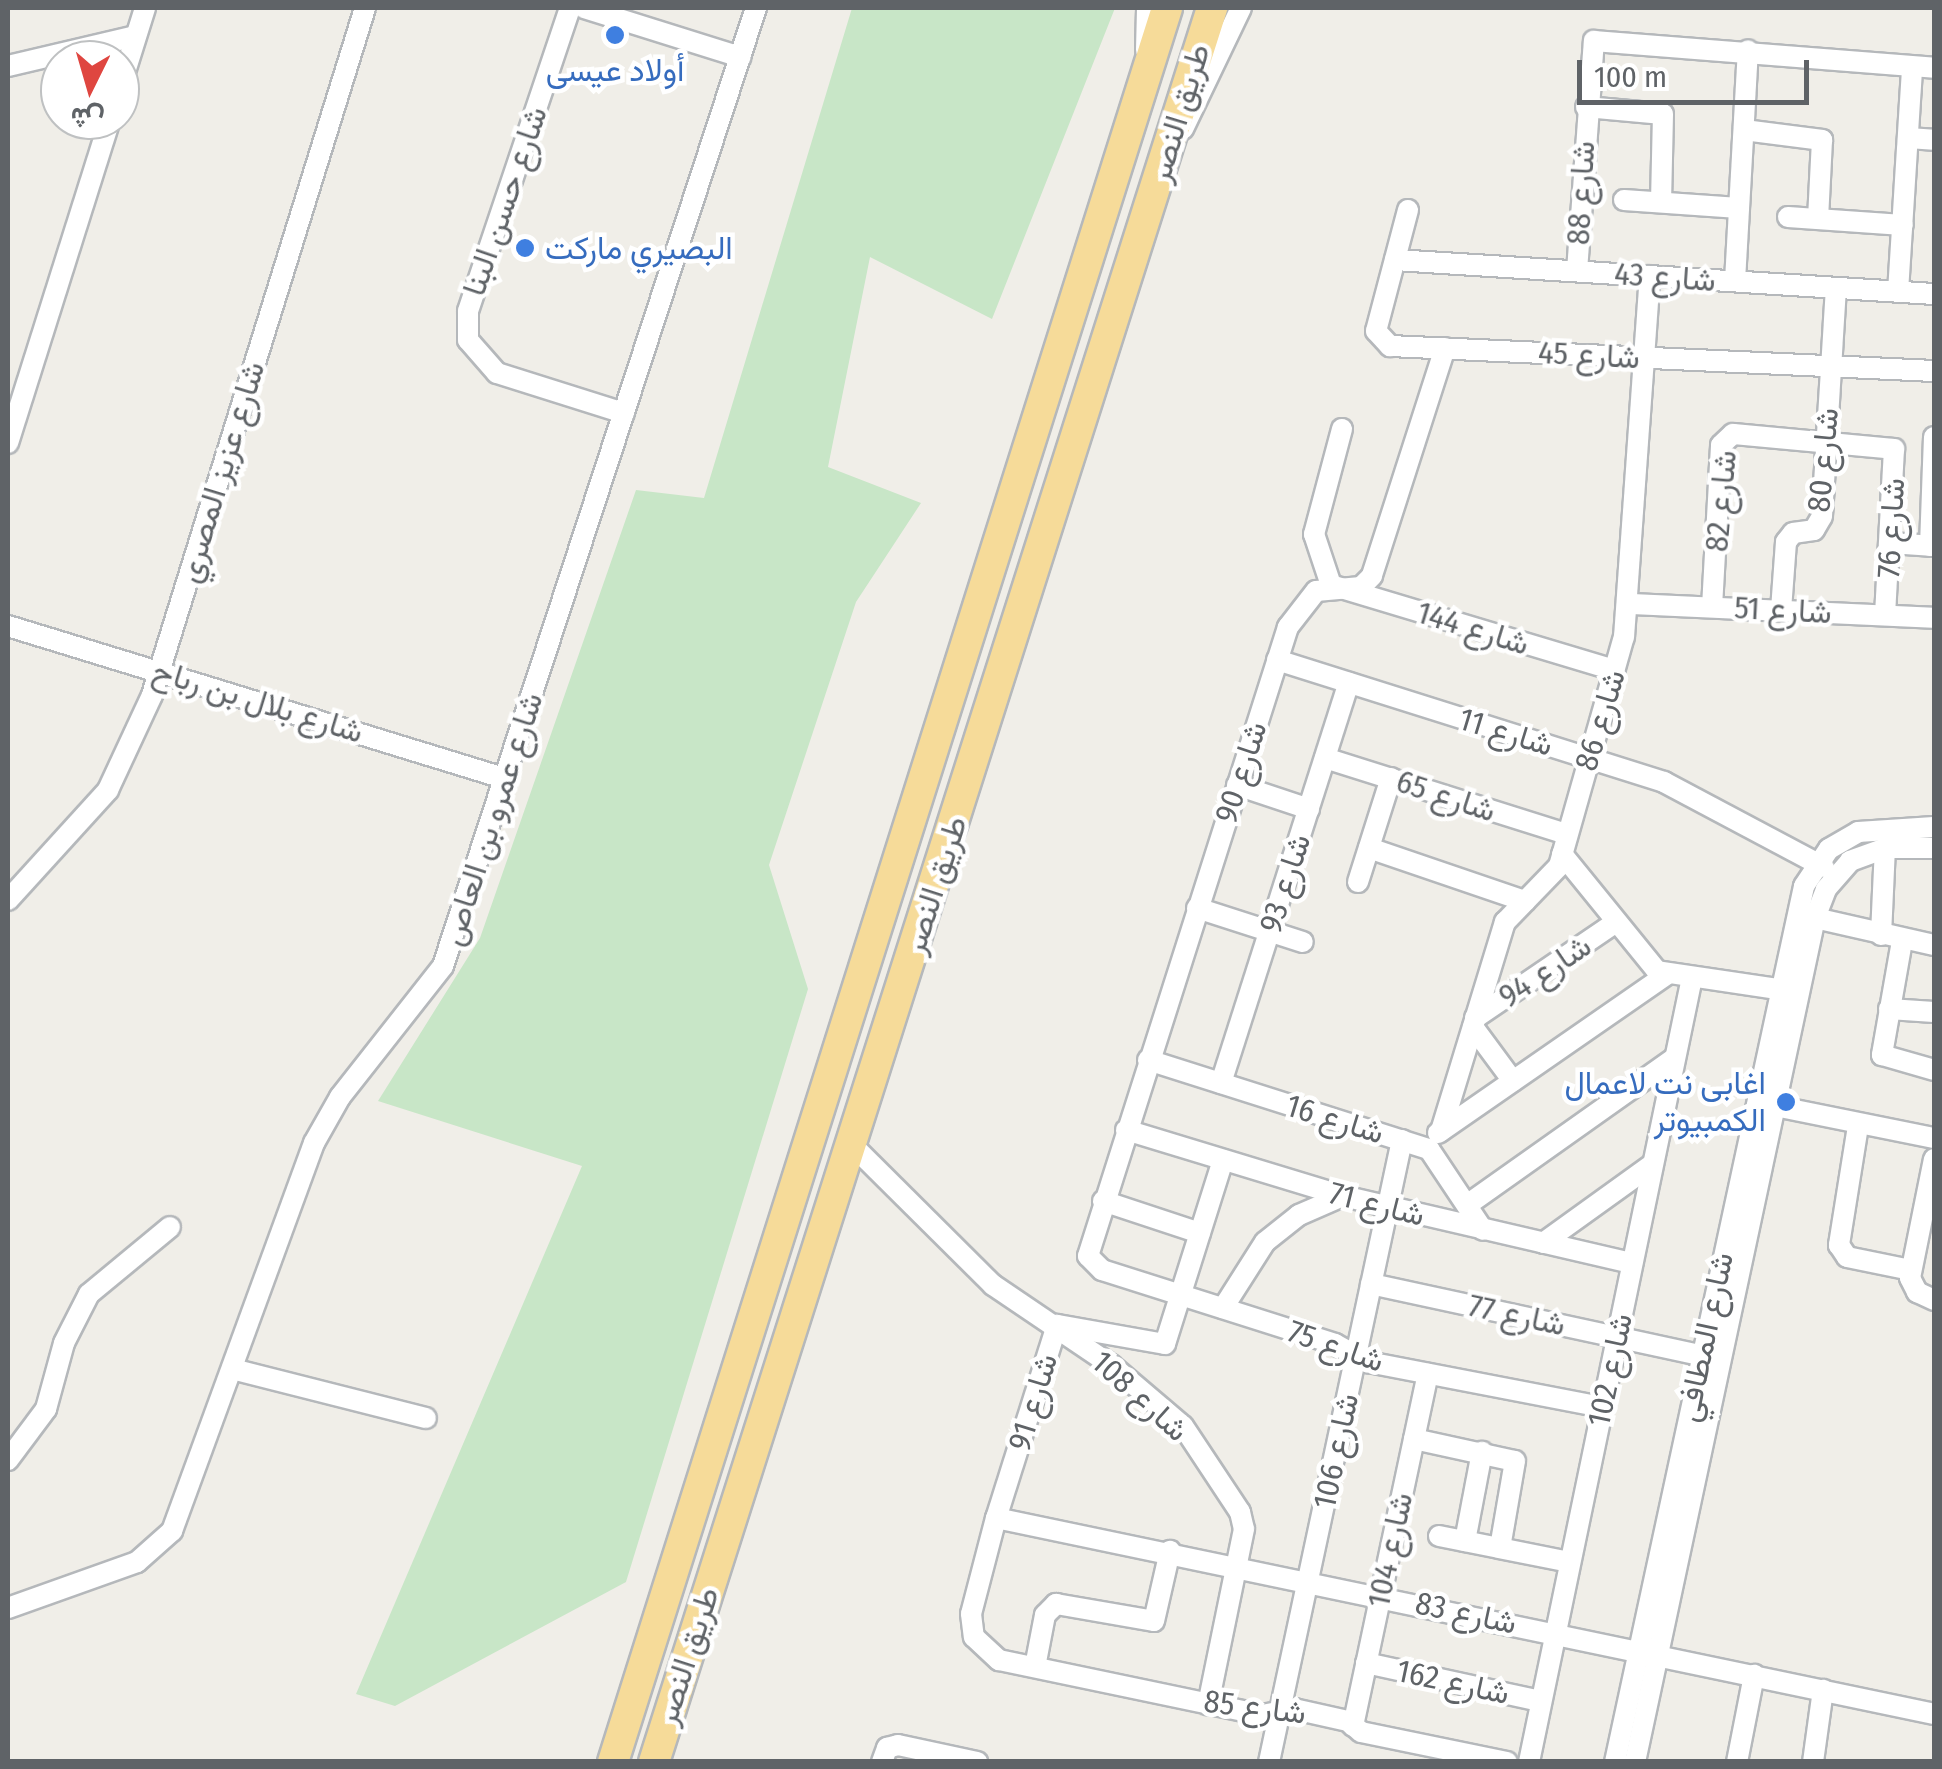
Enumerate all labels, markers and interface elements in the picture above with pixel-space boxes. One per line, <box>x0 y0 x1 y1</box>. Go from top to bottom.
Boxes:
marker: أولاد عيسى <box>604 24 626 46</box>
street label: طريق النصر <box>1140 39 1218 187</box>
north arrow <box>40 40 140 140</box>
scale bar <box>1582 40 1814 102</box>
place label: أولاد عيسى <box>546 51 684 89</box>
text: 100 m <box>1594 59 1667 95</box>
text: ش <box>69 100 106 136</box>
street label: شارع حسن البنا <box>455 101 555 301</box>
street label: شارع 88 <box>1559 140 1603 246</box>
place label: البصيري ماركت <box>545 229 733 267</box>
marker: البصيري ماركت <box>514 237 536 259</box>
street label: شارع 43 <box>1613 254 1717 300</box>
street label: شارع 45 <box>1537 333 1641 377</box>
street label: شارع عزيز المصري <box>169 357 273 587</box>
street label: شارع 80 <box>1799 406 1847 514</box>
street label: شارع 82 <box>1697 449 1745 553</box>
street label: شارع 76 <box>1869 477 1913 579</box>
street label: شارع 51 <box>1733 588 1833 632</box>
street label: شارع 144 <box>1412 593 1534 663</box>
street label: شارع بلال بن رباح <box>148 651 368 751</box>
street label: شارع 86 <box>1566 665 1634 775</box>
street label: شارع عمرو بن العاص <box>433 688 551 950</box>
street label: شارع 11 <box>1454 700 1558 764</box>
street label: شارع 90 <box>1207 717 1275 827</box>
street label: شارع 65 <box>1391 762 1501 830</box>
street label: طريق النصر <box>895 811 975 959</box>
street label: شارع 93 <box>1251 829 1319 937</box>
street label: شارع 94 <box>1492 926 1598 1016</box>
place label: اغابى نت لاعمال الكمبيوتر <box>1564 1065 1766 1140</box>
street label: شارع 16 <box>1281 1086 1389 1152</box>
marker: اغابى نت لاعمال الكمبيوتر <box>1775 1091 1797 1113</box>
street label: شارع 71 <box>1325 1174 1429 1234</box>
street label: شارع المطافي <box>1668 1249 1742 1425</box>
street label: شارع 77 <box>1465 1286 1569 1344</box>
street label: شارع 102 <box>1579 1310 1641 1430</box>
street label: شارع 75 <box>1283 1312 1389 1380</box>
street label: شارع 108 <box>1084 1343 1196 1449</box>
street label: شارع 91 <box>1000 1349 1066 1455</box>
street label: شارع 106 <box>1305 1390 1367 1512</box>
street label: شارع 104 <box>1359 1489 1421 1611</box>
street label: طريق النصر <box>647 1582 727 1730</box>
street label: شارع 83 <box>1412 1584 1520 1642</box>
street label: شارع 162 <box>1393 1651 1513 1713</box>
street label: شارع 85 <box>1202 1682 1308 1732</box>

